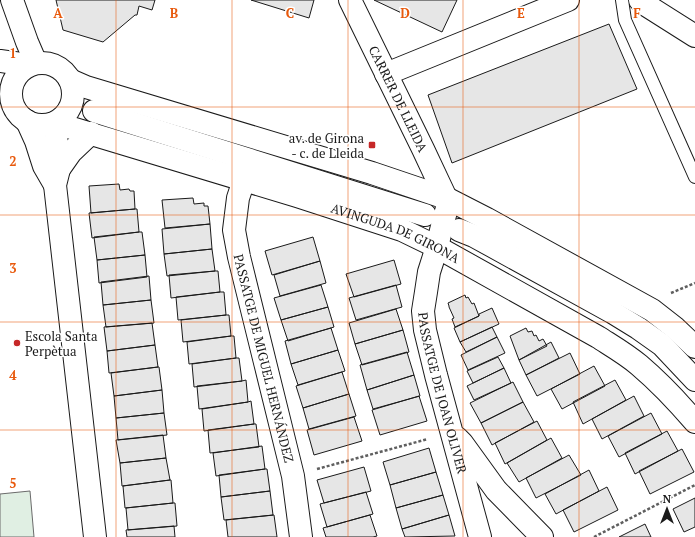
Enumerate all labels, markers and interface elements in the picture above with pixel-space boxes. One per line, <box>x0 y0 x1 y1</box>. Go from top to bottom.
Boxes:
text: A <box>53 4 63 22</box>
text: B <box>170 4 178 22</box>
text: C <box>286 4 294 22</box>
text: D <box>400 4 410 22</box>
text: E <box>517 4 525 22</box>
text: F <box>633 4 641 22</box>
street label: CARRER DE LLEIDA <box>365 43 432 155</box>
text: 1 <box>9 44 17 62</box>
place label: av. de Girona - c. de Lleida <box>289 129 364 162</box>
marker: av. de Girona - c. de Lleida <box>367 140 377 150</box>
text: 2 <box>9 152 17 170</box>
street label: AVINGUDA DE GIRONA <box>329 199 463 267</box>
street label: PASSATGE DE MIGUEL HERNÁNDEZ <box>230 252 298 465</box>
text: 3 <box>9 259 17 277</box>
street label: PASSATGE DE JOAN OLIVER <box>414 311 472 476</box>
place label: Escola Santa Perpètua <box>25 327 98 360</box>
marker: Escola Santa Perpètua <box>12 338 22 348</box>
text: 4 <box>9 366 17 384</box>
text: 5 <box>9 474 17 492</box>
north arrow <box>647 489 687 529</box>
text: N <box>663 492 672 506</box>

